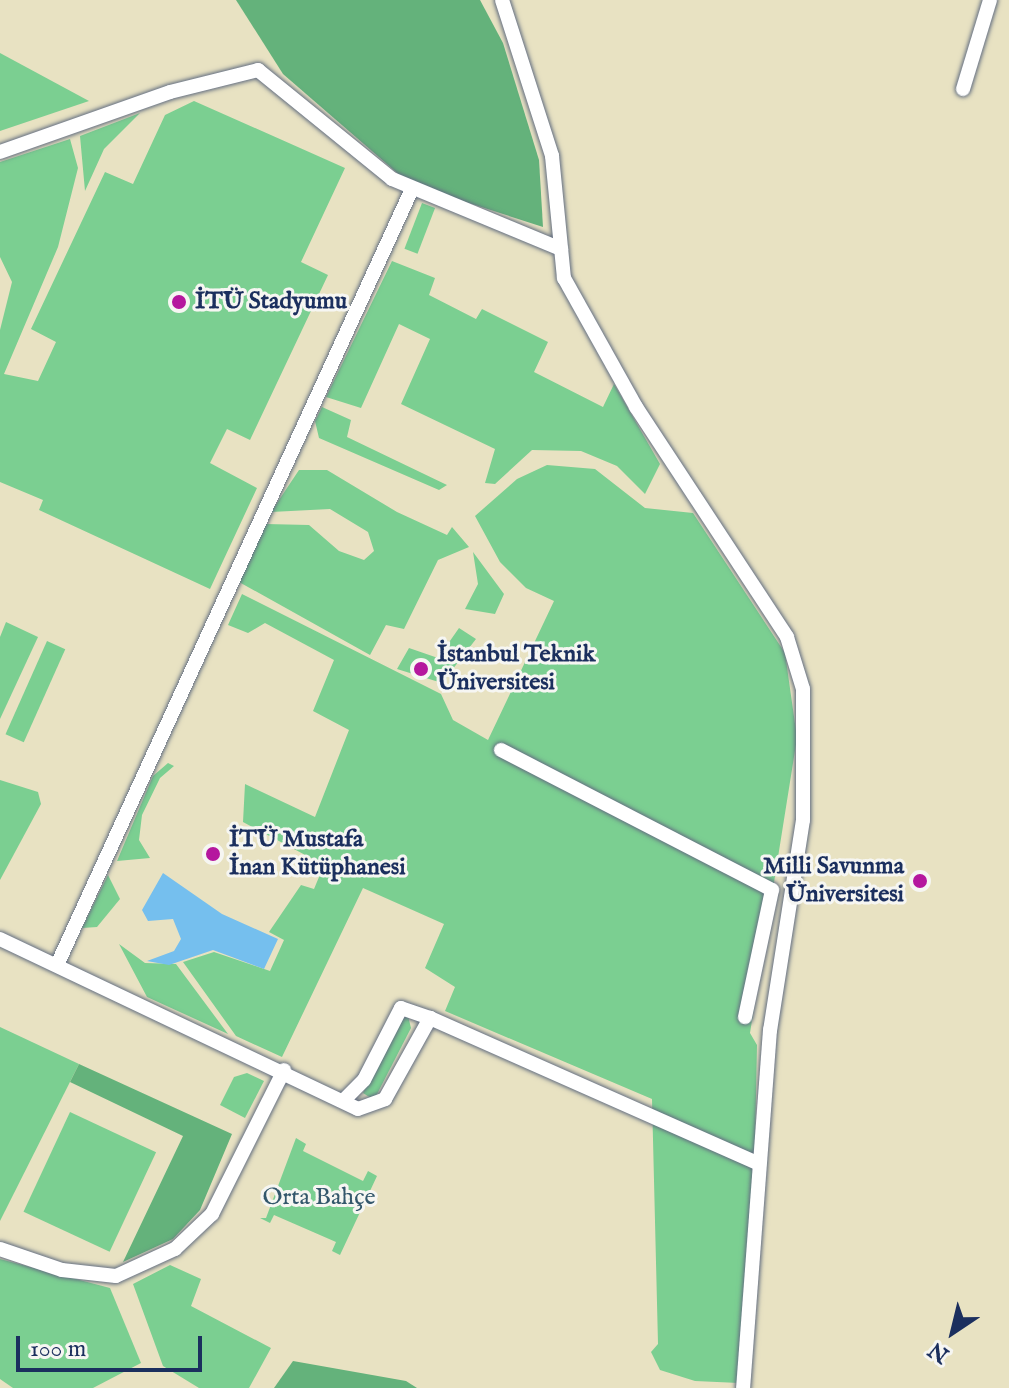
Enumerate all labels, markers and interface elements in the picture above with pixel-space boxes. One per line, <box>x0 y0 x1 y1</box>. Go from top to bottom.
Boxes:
place label: İTÜ Stadyumu <box>195 288 347 316</box>
marker: İTÜ Stadyumu <box>170 293 188 311</box>
place label: İstanbul Teknik Üniversitesi <box>437 641 595 697</box>
marker: İstanbul Teknik Üniversitesi <box>412 660 430 678</box>
place label: İTÜ Mustafa İnan Kütüphanesi <box>229 826 406 882</box>
marker: İTÜ Mustafa İnan Kütüphanesi <box>204 845 222 863</box>
place label: Milli Savunma Üniversitesi <box>763 853 904 909</box>
marker: Milli Savunma Üniversitesi <box>911 872 929 890</box>
park label: Orta Bahçe <box>263 1184 375 1212</box>
north arrow <box>913 1292 993 1372</box>
scale bar <box>20 1320 206 1370</box>
text: 100 m <box>30 1334 86 1365</box>
text: N <box>923 1335 955 1369</box>

